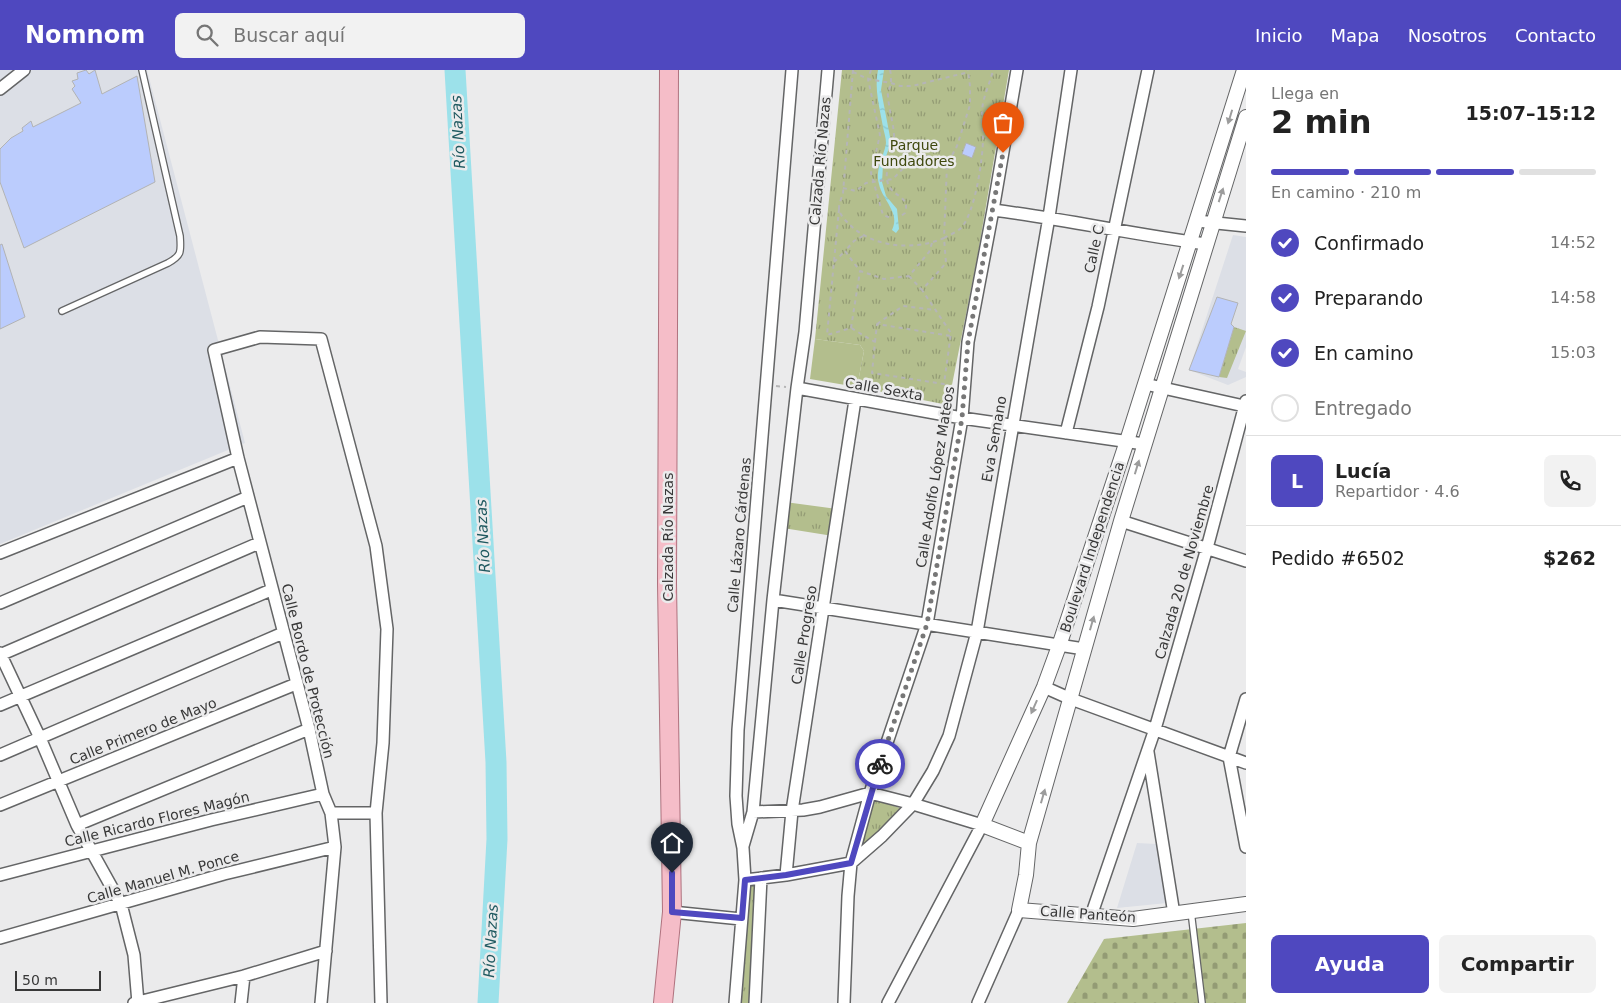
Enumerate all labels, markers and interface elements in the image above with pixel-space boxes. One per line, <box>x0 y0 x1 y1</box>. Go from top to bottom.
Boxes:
search box <box>175 13 525 58</box>
text: Nomnom <box>25 21 145 49</box>
icon: search <box>193 21 221 49</box>
text: Buscar aquí <box>233 24 345 46</box>
text: Inicio <box>1255 25 1303 46</box>
text: Mapa <box>1331 25 1380 46</box>
text: Nosotros <box>1408 25 1487 46</box>
text: Contacto <box>1515 25 1596 46</box>
text: Llega en <box>1271 84 1339 103</box>
water label: Río Nazas <box>447 94 469 169</box>
street label: Calzada Río Nazas <box>806 96 834 226</box>
pin <box>982 102 1024 153</box>
text: 15:07–15:12 <box>1466 102 1596 124</box>
text: 2 min <box>1271 103 1372 141</box>
icon: bag <box>989 109 1017 137</box>
one-way arrow <box>1225 109 1233 124</box>
park label: Parque Fundadores <box>873 137 955 169</box>
text: En camino · 210 m <box>1271 183 1421 202</box>
one-way arrow <box>1218 187 1226 202</box>
street label: Calle C <box>1081 223 1107 275</box>
icon: check <box>1271 229 1299 257</box>
text: Confirmado <box>1314 232 1424 254</box>
text: 14:52 <box>1550 233 1596 252</box>
one-way arrow <box>1177 264 1184 279</box>
icon: check <box>1271 284 1299 312</box>
text: Preparando <box>1314 287 1423 309</box>
text: 14:58 <box>1550 288 1596 307</box>
icon: check <box>1271 339 1299 367</box>
text: En camino <box>1314 342 1414 364</box>
text: 15:03 <box>1550 343 1596 362</box>
street label: Calle Sexta <box>844 374 924 404</box>
street label: Calle Adolfo López Mateos <box>913 385 957 569</box>
street label: Eva Semano <box>979 395 1009 483</box>
text: Entregado <box>1314 397 1412 419</box>
button: phone <box>1544 455 1596 507</box>
street label: Calle Lázaro Cárdenas <box>724 457 754 613</box>
one-way arrow <box>1134 459 1142 474</box>
street label: Boulevard Independencia <box>1057 460 1127 634</box>
text: Lucía <box>1335 460 1391 482</box>
text: L <box>1291 470 1303 492</box>
street label: Calzada Río Nazas <box>660 473 676 602</box>
text: Repartidor · 4.6 <box>1335 482 1460 501</box>
street label: Calzada 20 de Noviembre <box>1151 483 1217 661</box>
water label: Río Nazas <box>472 498 494 573</box>
text: Pedido #6502 <box>1271 547 1405 569</box>
text: $262 <box>1543 547 1596 569</box>
street label: Calle Bordo de Protección <box>278 582 338 760</box>
street label: Calle Progreso <box>788 584 820 686</box>
one-way arrow <box>1088 615 1096 630</box>
street label: Calle Primero de Mayo <box>67 694 219 768</box>
one-way arrow <box>1030 700 1038 714</box>
courier <box>855 739 905 789</box>
icon: bike <box>866 750 894 778</box>
street label: Calle Ricardo Flores Magón <box>63 788 251 850</box>
one-way arrow <box>1039 788 1047 803</box>
pin <box>651 822 693 873</box>
icon: home <box>658 829 686 857</box>
street label: Calle Manuel M. Ponce <box>85 848 241 906</box>
water label: Río Nazas <box>480 903 502 978</box>
street label: Calle Panteón <box>1040 903 1136 925</box>
button: Ayuda <box>1271 935 1429 993</box>
button: Compartir <box>1439 935 1596 993</box>
scale bar <box>15 968 101 991</box>
text: 50 m <box>22 972 58 988</box>

